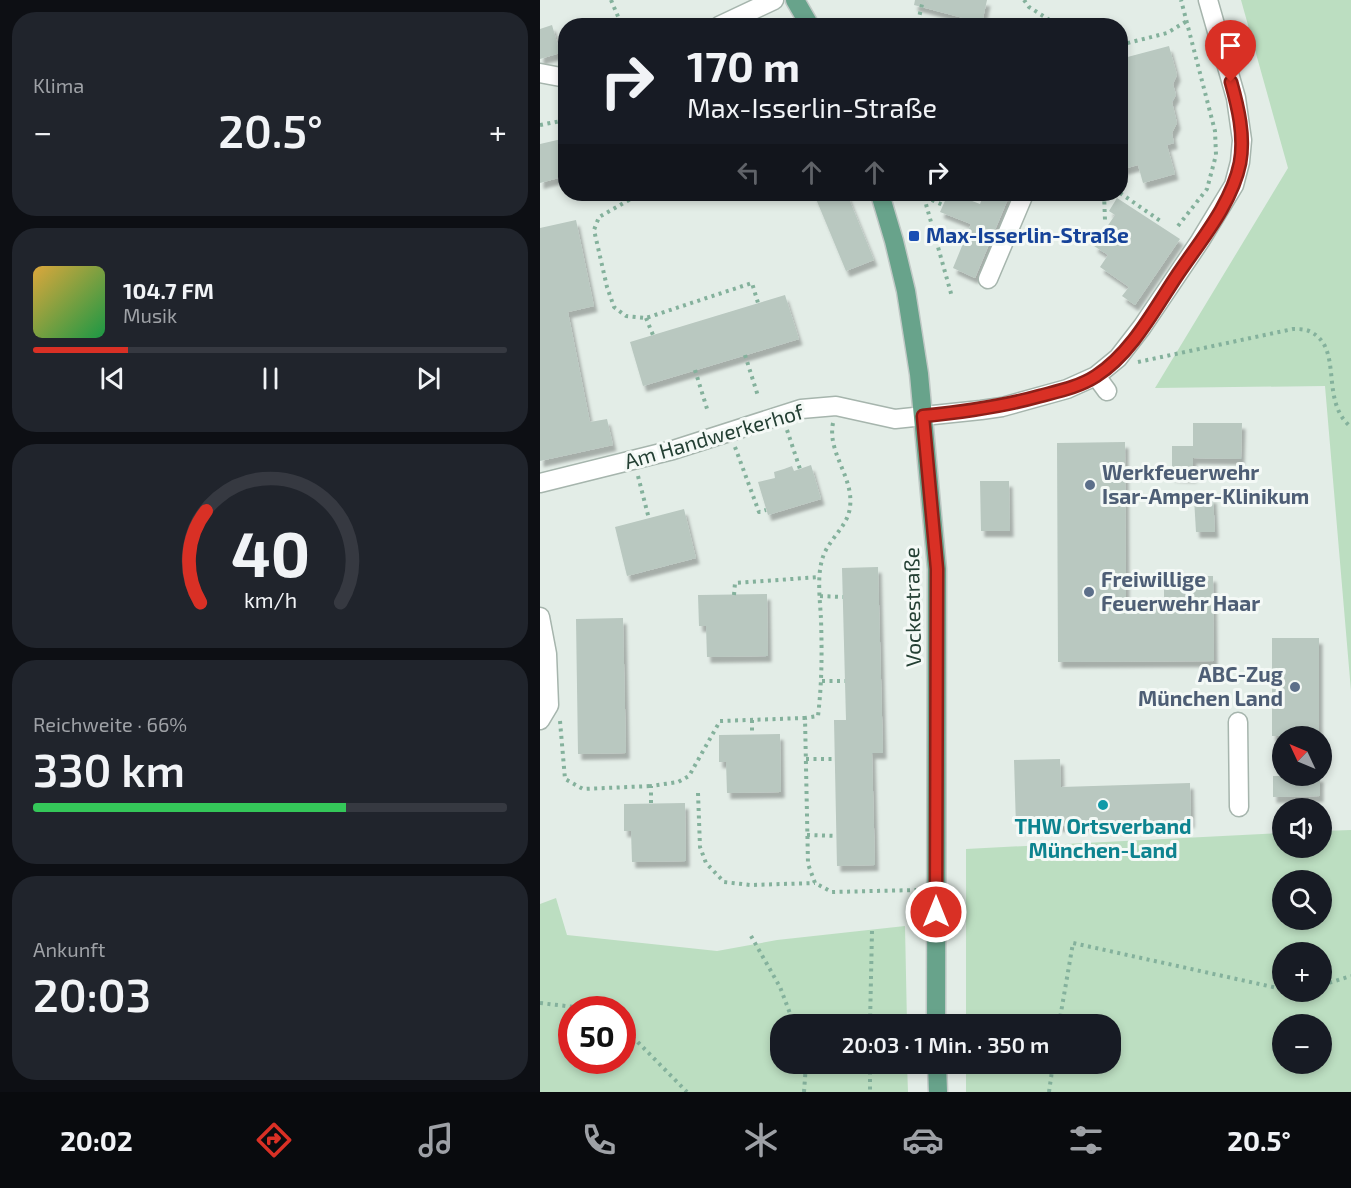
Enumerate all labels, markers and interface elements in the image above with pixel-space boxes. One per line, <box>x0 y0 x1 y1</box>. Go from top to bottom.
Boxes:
pin <box>1205 20 1256 82</box>
icon: arrive <box>1214 29 1247 62</box>
text: 170 m <box>687 40 800 90</box>
icon: right <box>588 42 666 120</box>
text: Klima <box>33 73 84 97</box>
text: Max-Isserlin-Straße <box>687 91 937 123</box>
text: 20.5° <box>218 103 323 157</box>
text: − <box>33 111 52 151</box>
text: + <box>489 111 507 151</box>
icon: left <box>732 156 765 189</box>
icon: ahead <box>795 156 828 189</box>
icon: ahead <box>858 156 891 189</box>
icon: right <box>921 156 954 189</box>
place label: Max-Isserlin-Straße <box>926 222 1129 247</box>
marker: Max-Isserlin-Straße <box>907 229 921 243</box>
text: 104.7 FM <box>123 277 214 303</box>
text: Musik <box>123 303 177 327</box>
icon: previous <box>96 362 129 395</box>
icon: pause <box>254 362 287 395</box>
icon: next <box>412 362 445 395</box>
street label: Am Handwerkerhof <box>621 398 807 473</box>
place label: Werkfeuerwehr Isar-Amper-Klinikum <box>1102 459 1309 508</box>
marker: Werkfeuerwehr Isar-Amper-Klinikum <box>1083 478 1097 492</box>
text: 40 <box>230 515 310 590</box>
street label: Vockestraße <box>898 547 925 667</box>
place label: Freiwillige Feuerwehr Haar <box>1101 566 1260 615</box>
marker: Freiwillige Feuerwehr Haar <box>1082 585 1096 599</box>
text: km/h <box>243 587 297 612</box>
place label: ABC-Zug München Land <box>1138 661 1283 710</box>
marker: ABC-Zug München Land <box>1288 680 1302 694</box>
text: Reichweite · 66% <box>33 712 187 736</box>
north arrow <box>1272 726 1332 786</box>
map controls <box>1272 726 1332 1074</box>
text: 330 km <box>33 742 185 796</box>
marker: THW Ortsverband München-Land <box>1096 798 1110 812</box>
button: sound <box>1272 798 1332 858</box>
place label: THW Ortsverband München-Land <box>1014 813 1192 862</box>
button: search <box>1272 870 1332 930</box>
position arrow <box>904 880 968 944</box>
text: Ankunft <box>33 937 105 961</box>
button: + <box>1272 942 1332 1002</box>
text: 20:03 <box>33 967 151 1021</box>
speed limit sign: 50 <box>558 996 636 1074</box>
button: − <box>1272 1014 1332 1074</box>
text: 20:03 · 1 Min. · 350 m <box>842 1031 1049 1057</box>
icon: directions <box>253 1119 295 1161</box>
icon: music <box>415 1119 457 1161</box>
icon: phone <box>578 1119 620 1161</box>
icon: climate <box>740 1119 782 1161</box>
icon: car <box>902 1119 944 1161</box>
icon: filters <box>1065 1119 1107 1161</box>
text: 20:02 <box>60 1124 133 1156</box>
text: 20.5° <box>1227 1124 1291 1156</box>

